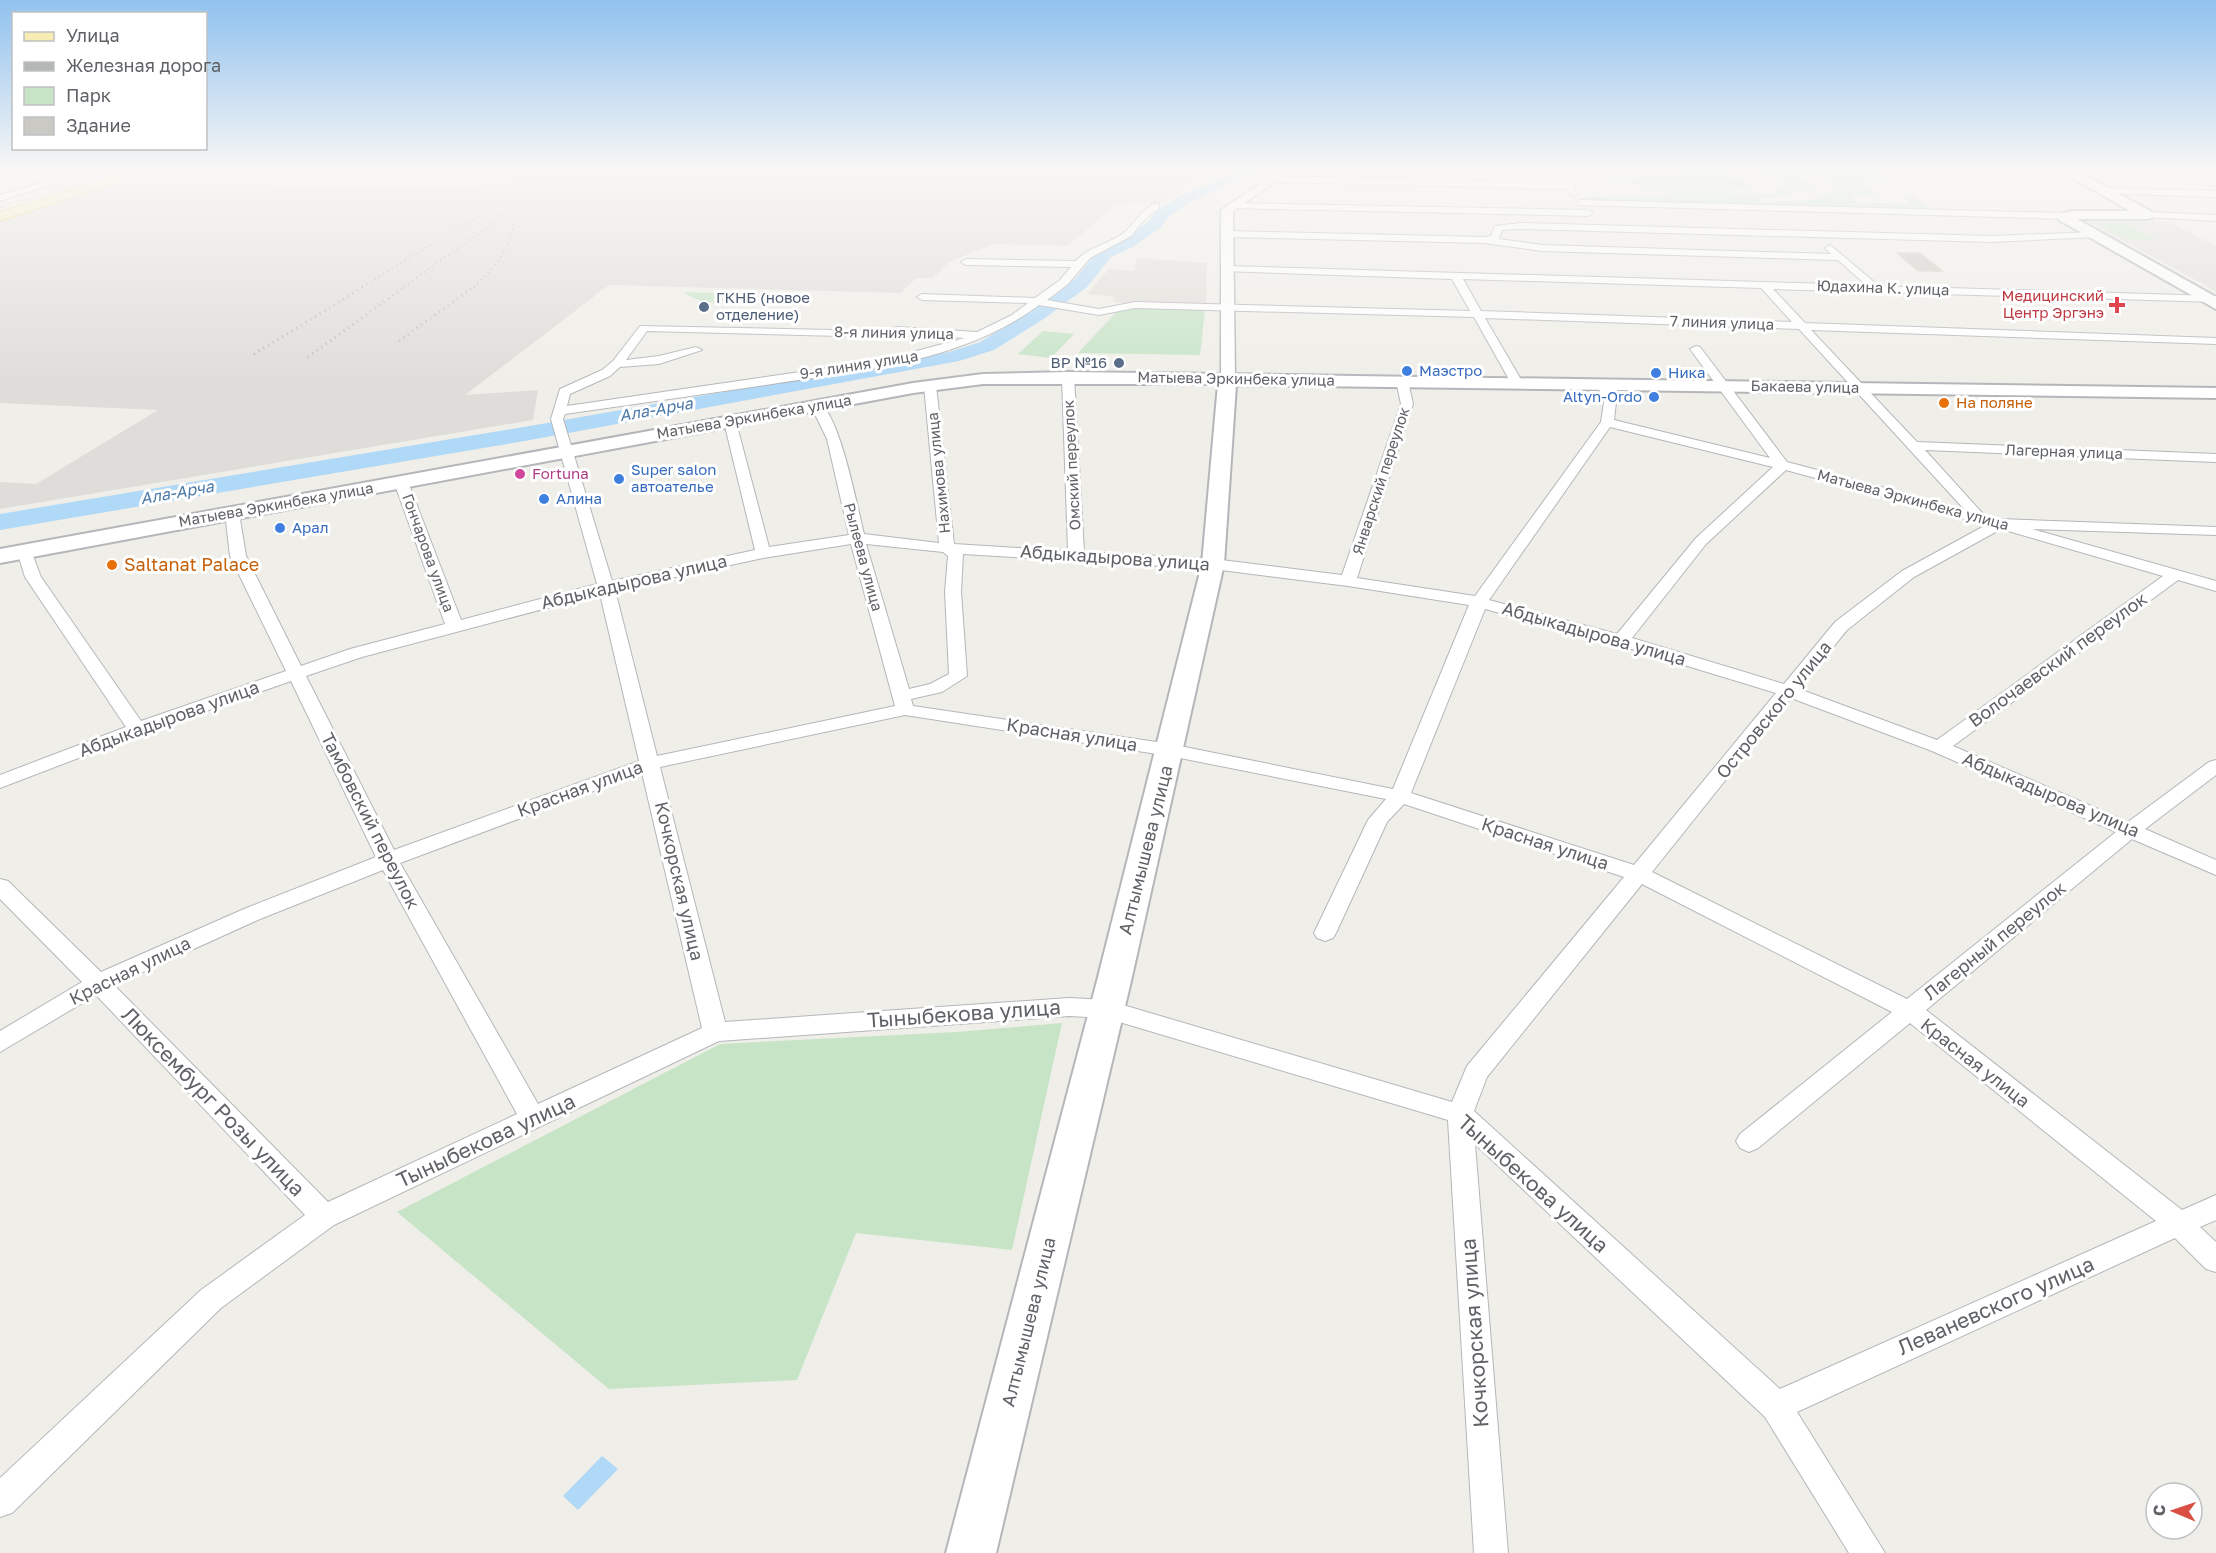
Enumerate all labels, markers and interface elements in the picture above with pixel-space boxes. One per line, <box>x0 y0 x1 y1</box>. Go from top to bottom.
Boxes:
legend <box>12 12 207 150</box>
text: Улица <box>66 24 120 46</box>
text: Железная дорога <box>66 54 221 76</box>
text: Парк <box>66 84 111 106</box>
text: Здание <box>66 114 131 136</box>
street label: Юдахина К. улица <box>1816 276 1950 298</box>
place label: Медицинский Центр Эргэнэ <box>2002 286 2104 321</box>
place label: ГКНБ (новое отделение) <box>716 288 810 323</box>
marker: Медицинский Центр Эргэнэ <box>2108 296 2126 314</box>
marker: ГКНБ (новое отделение) <box>697 300 711 314</box>
street label: 7 линия улица <box>1670 311 1774 333</box>
street label: 8-я линия улица <box>834 322 954 342</box>
street label: 9-я линия улица <box>798 346 919 382</box>
place label: BP №16 <box>1051 353 1107 371</box>
marker: BP №16 <box>1112 356 1126 370</box>
place label: Маэстро <box>1419 361 1482 379</box>
place label: Ника <box>1668 363 1706 381</box>
marker: Маэстро <box>1400 364 1414 378</box>
marker: Ника <box>1649 366 1663 380</box>
street label: Матыева Эркинбека улица <box>1137 367 1335 389</box>
street label: Бакаева улица <box>1750 376 1860 396</box>
place label: Altyn-Ordo <box>1563 387 1642 405</box>
street label: Матыева Эркинбека улица <box>655 390 853 442</box>
marker: Altyn-Ordo <box>1647 390 1661 404</box>
water label: Ала-Арча <box>618 393 695 425</box>
place label: На поляне <box>1956 393 2033 411</box>
marker: На поляне <box>1937 396 1951 410</box>
street label: Омский переулок <box>1059 399 1083 531</box>
street label: Январский переулок <box>1348 404 1413 557</box>
street label: Нахимова улица <box>923 412 953 535</box>
street label: Лагерная улица <box>2005 440 2123 462</box>
place label: Super salon автоателье <box>631 460 717 495</box>
place label: Fortuna <box>532 464 589 482</box>
street label: Матыева Эркинбека улица <box>1816 465 2011 533</box>
marker: Fortuna <box>513 467 527 481</box>
marker: Super salon автоателье <box>612 472 626 486</box>
water label: Ала-Арча <box>139 476 216 508</box>
street label: Матыева Эркинбека улица <box>177 478 375 530</box>
place label: Алина <box>556 489 602 507</box>
street label: Гончарова улица <box>399 491 459 614</box>
marker: Алина <box>537 492 551 506</box>
street label: Рылеева улица <box>841 501 887 613</box>
place label: Арал <box>292 518 329 536</box>
marker: Арал <box>273 521 287 535</box>
street label: Абдыкадырова улица <box>1019 539 1211 575</box>
street label: Абдыкадырова улица <box>539 549 729 613</box>
place label: Saltanat Palace <box>124 553 259 575</box>
marker: Saltanat Palace <box>105 558 119 572</box>
street label: Волочаевский переулок <box>1964 587 2151 731</box>
street label: Абдыкадырова улица <box>1500 596 1689 670</box>
street label: Островского улица <box>1711 636 1835 783</box>
street label: Абдыкадырова улица <box>76 675 262 761</box>
street label: Красная улица <box>1005 713 1139 755</box>
street label: Тамбовский переулок <box>317 729 425 912</box>
street label: Абдыкадырова улица <box>1960 747 2143 841</box>
street label: Красная улица <box>514 755 646 821</box>
street label: Алтымышева улица <box>1113 763 1177 937</box>
street label: Кочкорская улица <box>651 799 709 962</box>
street label: Красная улица <box>1479 812 1612 874</box>
street label: Лагерный переулок <box>1919 876 2070 1004</box>
street label: Красная улица <box>65 931 194 1009</box>
street label: Тыныбекова улица <box>866 993 1062 1033</box>
street label: Люксембург Розы улица <box>117 1001 311 1201</box>
street label: Красная улица <box>1917 1013 2035 1112</box>
street label: Тыныбекова улица <box>392 1087 579 1193</box>
street label: Тыныбекова улица <box>1453 1109 1614 1258</box>
street label: Алтымышева улица <box>996 1235 1060 1409</box>
street label: Кочкорская улица <box>1454 1238 1494 1429</box>
street label: Леваневского улица <box>1893 1250 2098 1360</box>
north arrow <box>2144 1481 2204 1541</box>
text: С <box>2149 1504 2169 1517</box>

